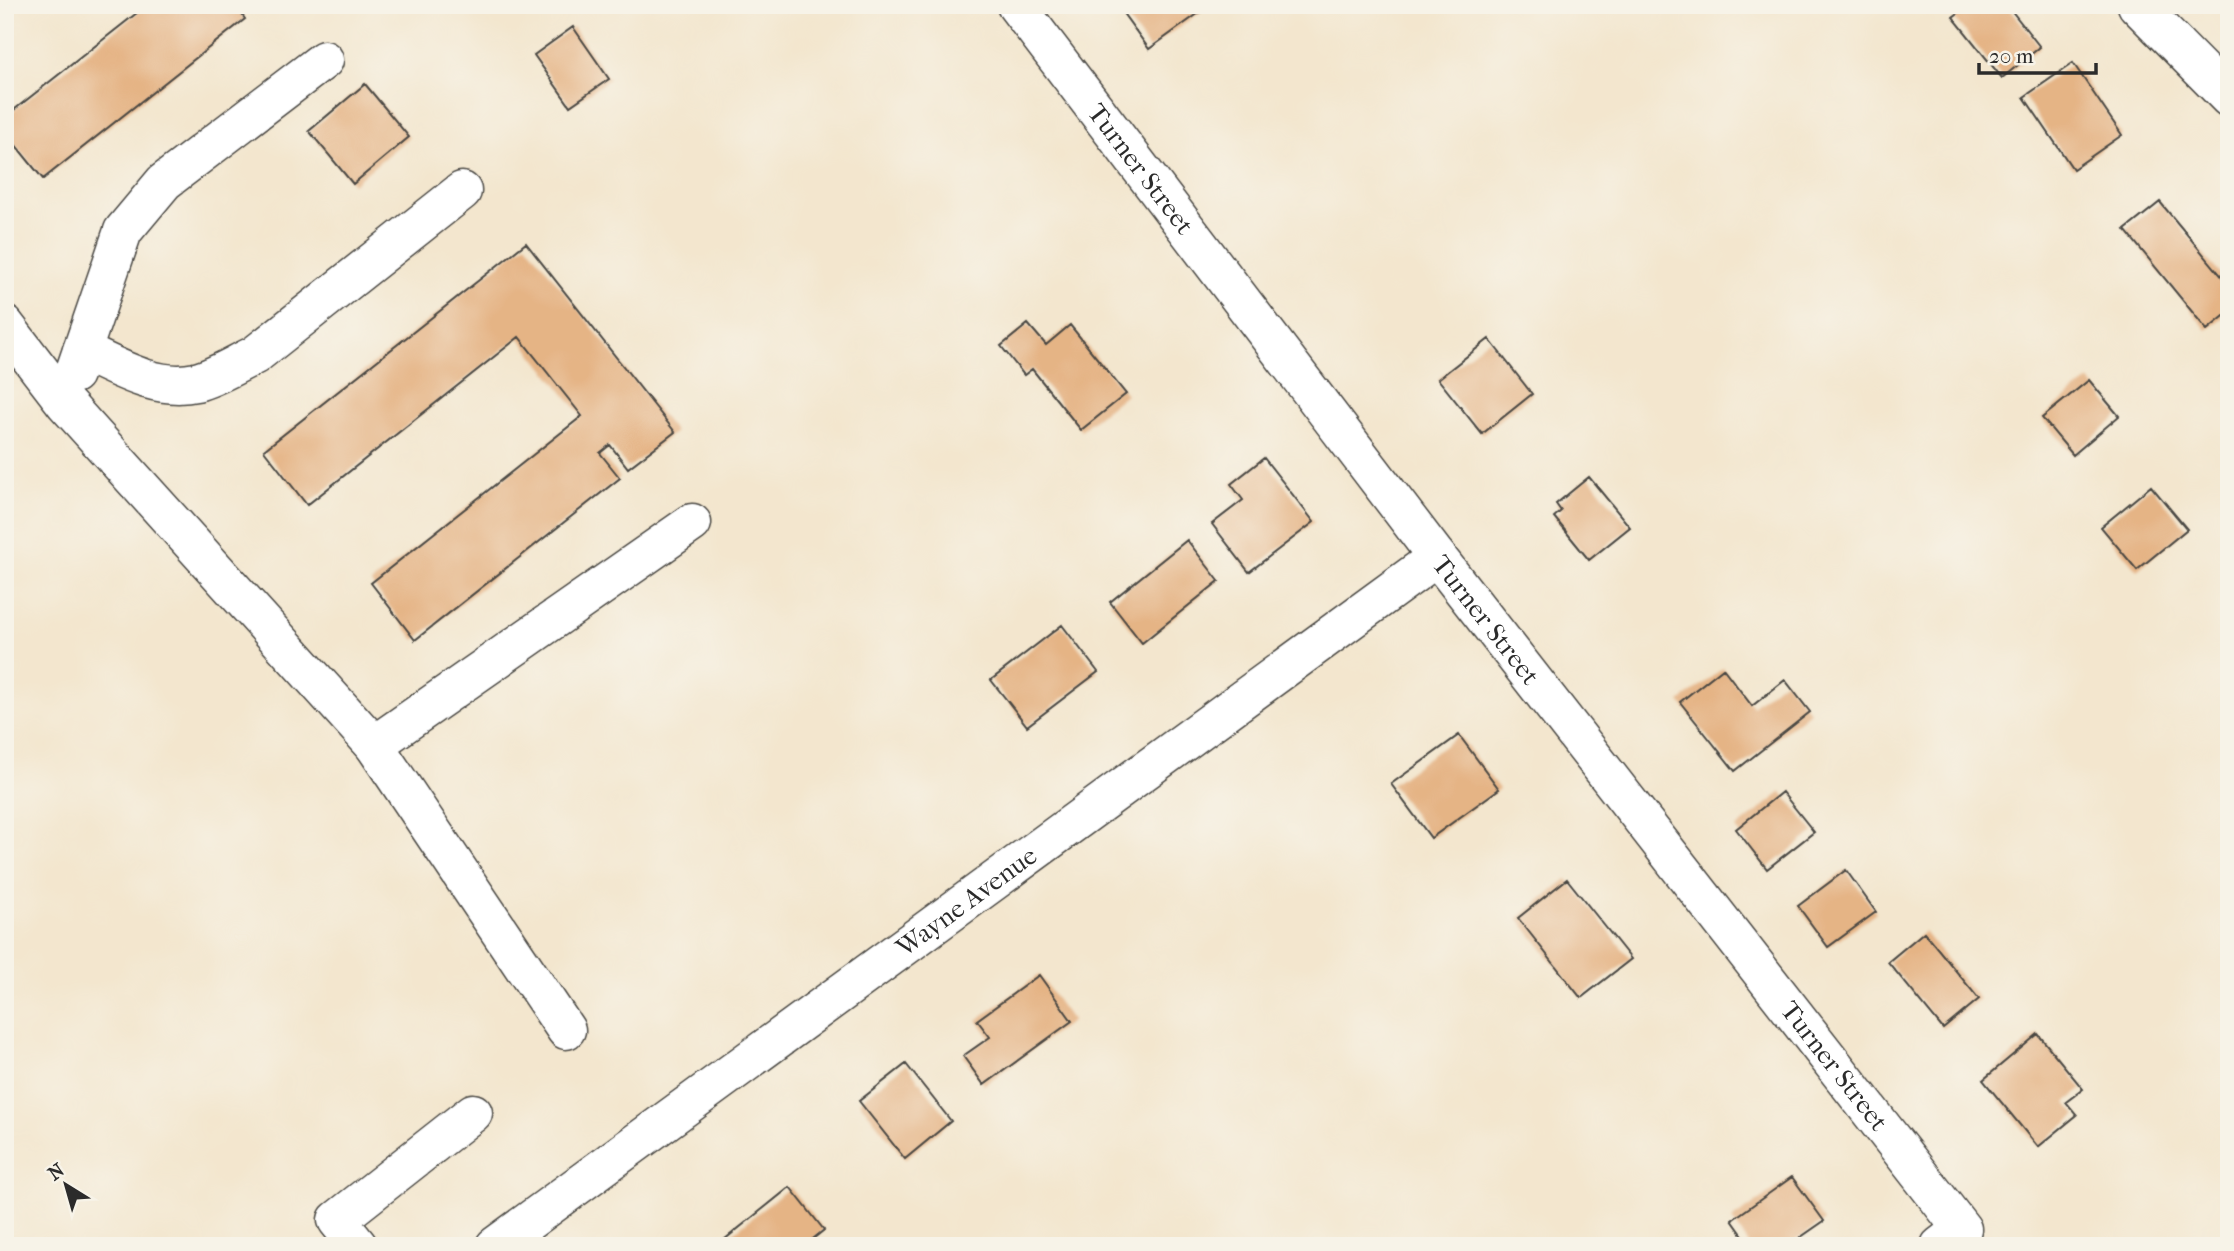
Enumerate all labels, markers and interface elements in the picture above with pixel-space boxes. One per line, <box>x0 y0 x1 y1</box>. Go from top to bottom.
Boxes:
scale bar <box>1979 32 2096 76</box>
text: 20 m <box>1989 44 2034 68</box>
street label: Turner Street <box>1081 98 1201 241</box>
street label: Turner Street <box>1426 549 1546 692</box>
street label: Wayne Avenue <box>890 840 1043 964</box>
street label: Turner Street <box>1774 995 1895 1138</box>
north arrow <box>32 1150 102 1220</box>
text: N <box>44 1159 69 1185</box>

